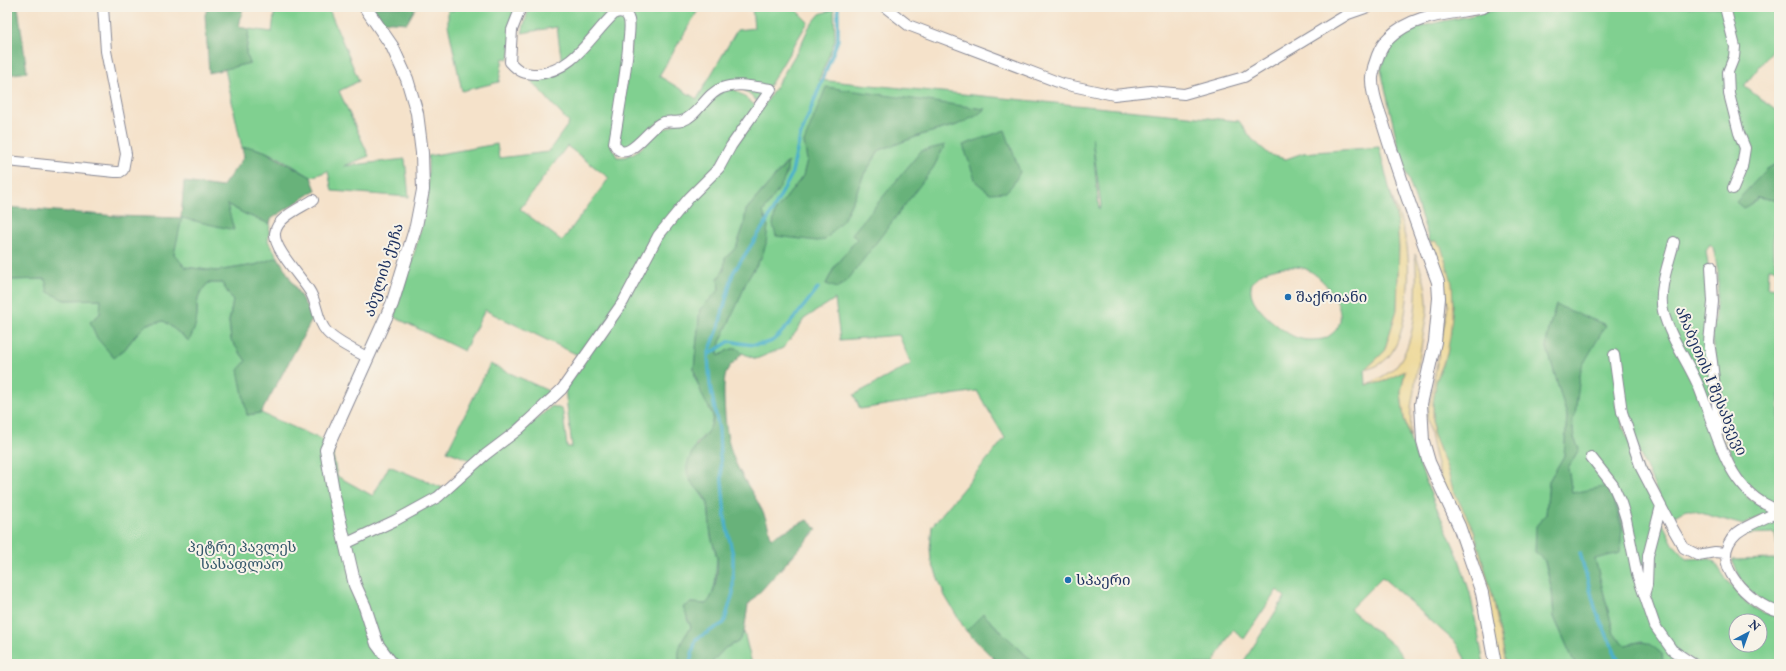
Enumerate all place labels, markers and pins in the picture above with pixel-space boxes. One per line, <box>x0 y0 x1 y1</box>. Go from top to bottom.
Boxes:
place label: შაქრიანი <box>1296 288 1367 307</box>
marker: შაქრიანი <box>1283 292 1293 302</box>
place label: სპაერი <box>1076 571 1131 590</box>
marker: სპაერი <box>1063 575 1073 585</box>

